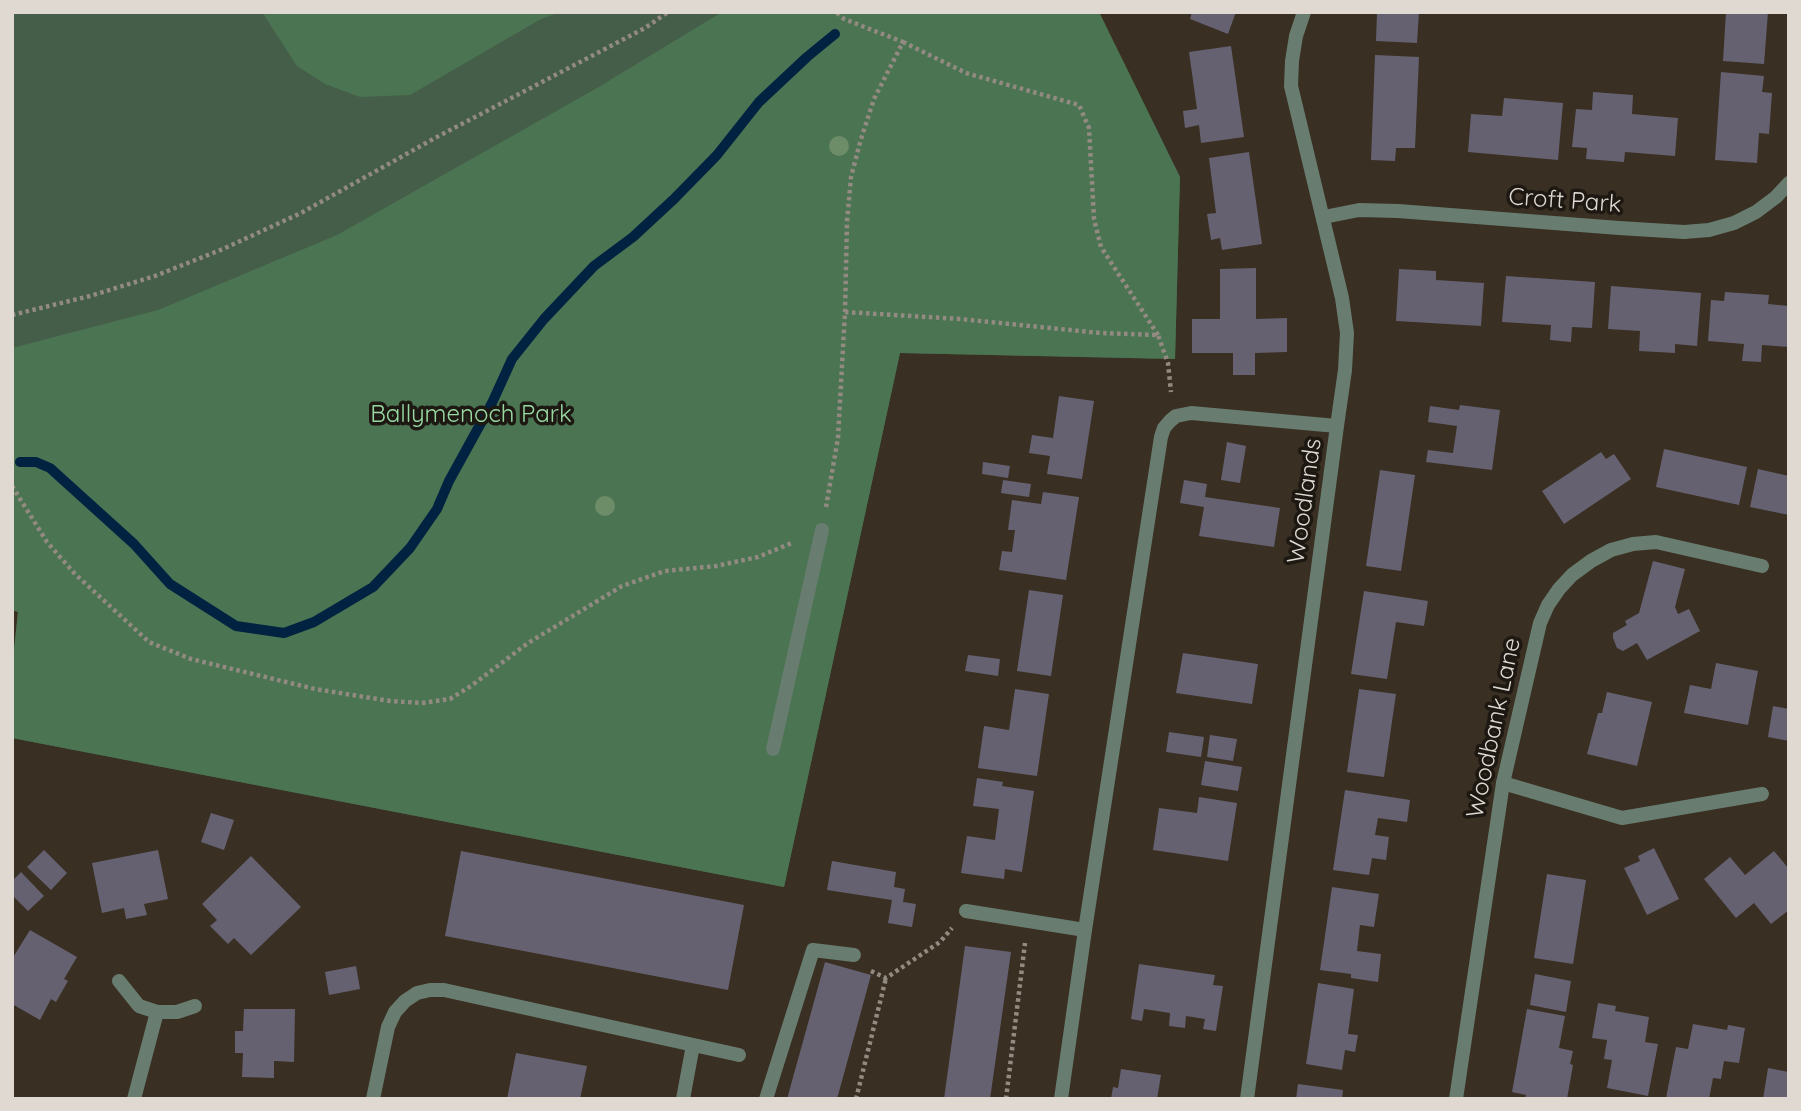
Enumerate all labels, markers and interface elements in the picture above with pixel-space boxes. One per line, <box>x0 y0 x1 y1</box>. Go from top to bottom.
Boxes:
street label: Croft Park <box>1508 183 1622 219</box>
park label: Ballymenoch Park <box>370 401 572 429</box>
street label: Woodlands <box>1282 437 1328 565</box>
street label: Woodbank Lane <box>1461 635 1527 821</box>

